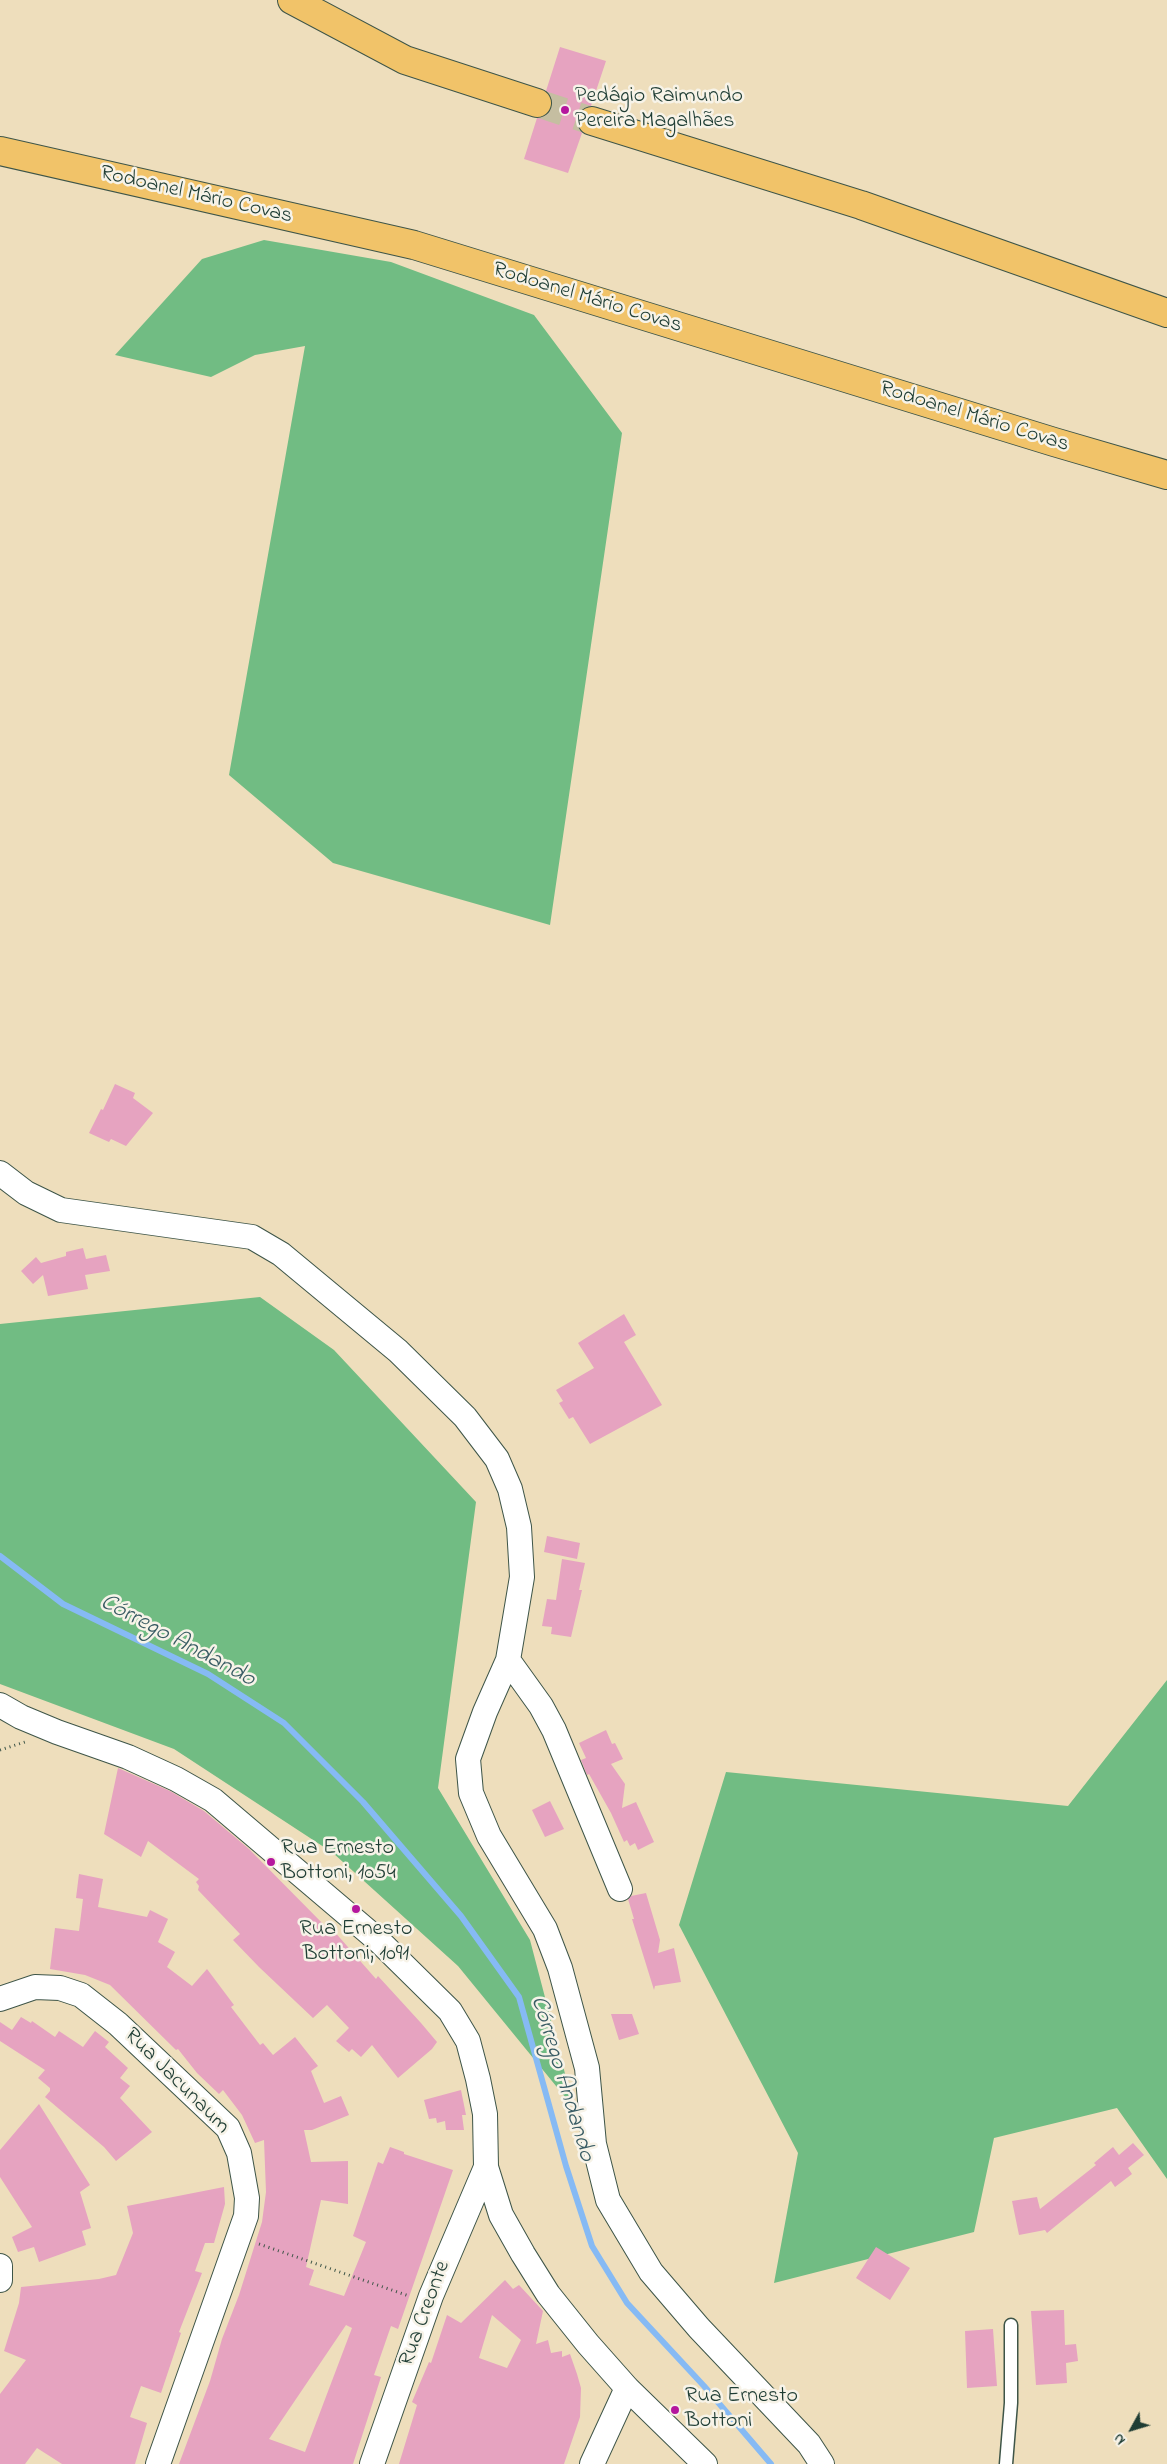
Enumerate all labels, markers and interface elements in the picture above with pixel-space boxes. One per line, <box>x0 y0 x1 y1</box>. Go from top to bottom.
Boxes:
place label: Pedágio Raimundo Pereira Magalhães <box>575 84 743 136</box>
marker: Pedágio Raimundo Pereira Magalhães <box>559 104 571 116</box>
street label: Rodoanel Mário Covas <box>97 161 295 231</box>
street label: Rodoanel Mário Covas <box>489 258 685 340</box>
street label: Rodoanel Mário Covas <box>876 377 1072 459</box>
water label: Córrego Andando <box>95 1589 259 1695</box>
place label: Rua Ernesto Bottoni, 1054 <box>281 1836 396 1888</box>
marker: Rua Ernesto Bottoni, 1054 <box>265 1856 277 1868</box>
marker: Rua Ernesto Bottoni, 1091 <box>350 1903 362 1915</box>
place label: Rua Ernesto Bottoni, 1091 <box>300 1917 412 1968</box>
water label: Córrego Andando <box>522 1993 600 2165</box>
street label: Rua Jacunaum <box>117 2023 235 2141</box>
street label: Rua Creonte <box>395 2258 457 2370</box>
place label: Rua Ernesto Bottoni <box>685 2384 798 2436</box>
marker: Rua Ernesto Bottoni <box>669 2404 681 2416</box>
north arrow <box>1107 2404 1157 2454</box>
text: N <box>1109 2428 1131 2449</box>

